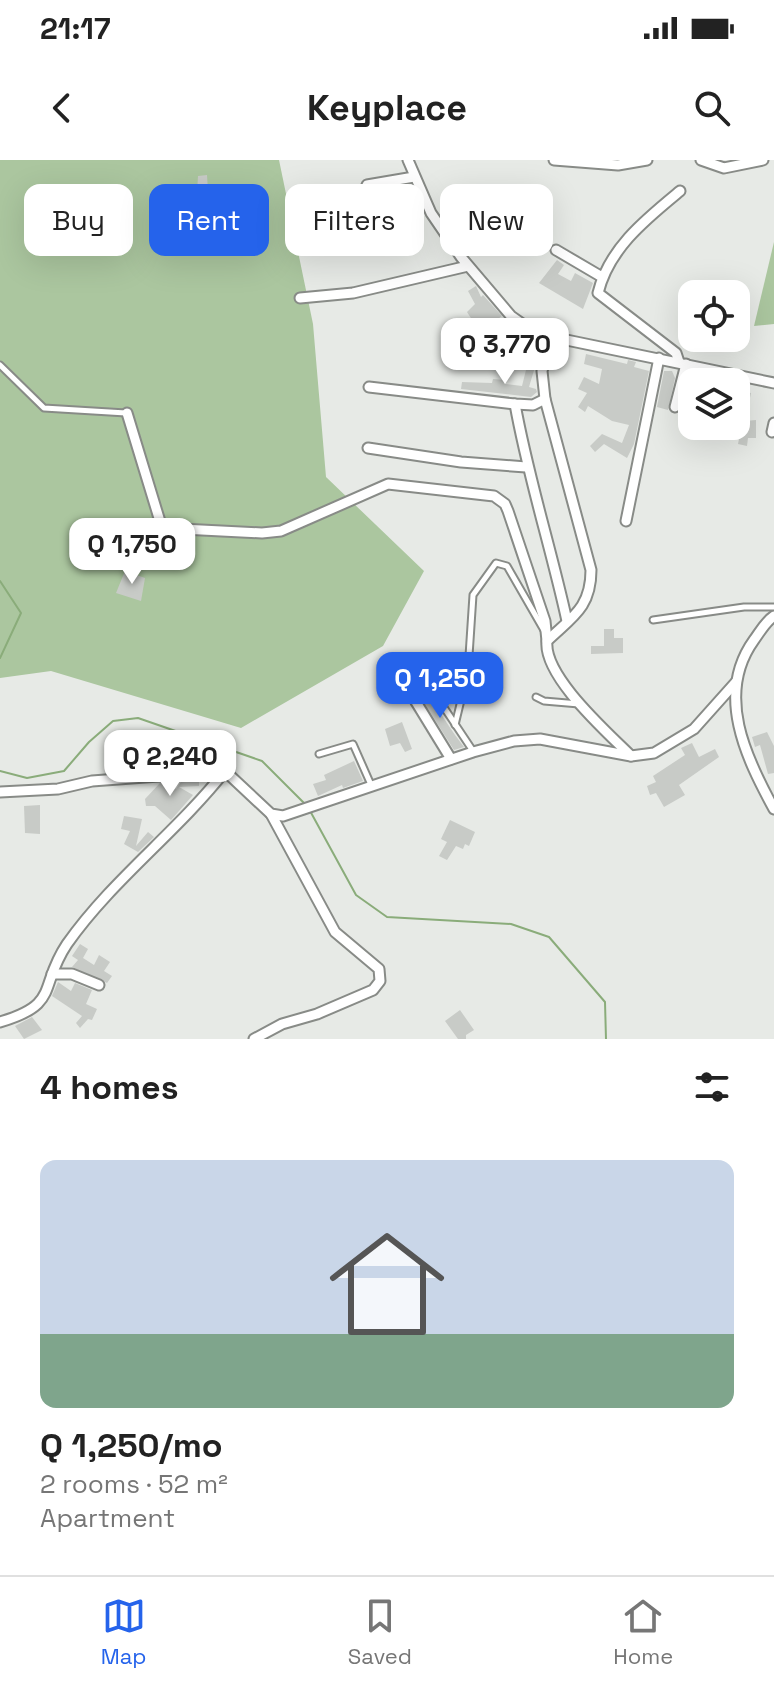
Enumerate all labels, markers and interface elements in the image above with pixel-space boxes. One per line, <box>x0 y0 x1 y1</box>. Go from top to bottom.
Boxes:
text: 21:17 <box>40 9 111 48</box>
text: Keyplace <box>307 85 467 131</box>
icon: back <box>40 86 84 130</box>
icon: search <box>690 86 734 130</box>
chip: Buy <box>24 184 133 256</box>
chip: Rent <box>149 184 269 256</box>
chip: Filters <box>285 184 424 256</box>
chip: New <box>440 184 553 256</box>
map controls <box>678 280 750 440</box>
button: locate <box>678 280 750 352</box>
pin: Q 3,770 <box>431 318 579 386</box>
text: Q 3,770 <box>459 327 551 361</box>
button: layers <box>678 368 750 440</box>
pin: Q 1,750 <box>58 518 206 586</box>
text: Q 1,750 <box>87 527 177 561</box>
pin: Q 1,250 <box>366 652 514 720</box>
text: Q 1,250 <box>394 661 486 695</box>
pin: Q 2,240 <box>96 730 244 798</box>
text: Q 2,240 <box>122 739 218 773</box>
icon: filters <box>690 1065 734 1109</box>
text: 4 homes <box>40 1066 178 1109</box>
icon: home <box>315 1212 459 1356</box>
text: Q 1,250/mo <box>40 1424 223 1467</box>
text: 2 rooms · 52 m² <box>40 1467 228 1501</box>
text: Apartment <box>40 1501 175 1535</box>
tab: Map <box>101 1594 147 1670</box>
tab: Saved <box>348 1594 412 1670</box>
tab: Home <box>613 1594 673 1670</box>

